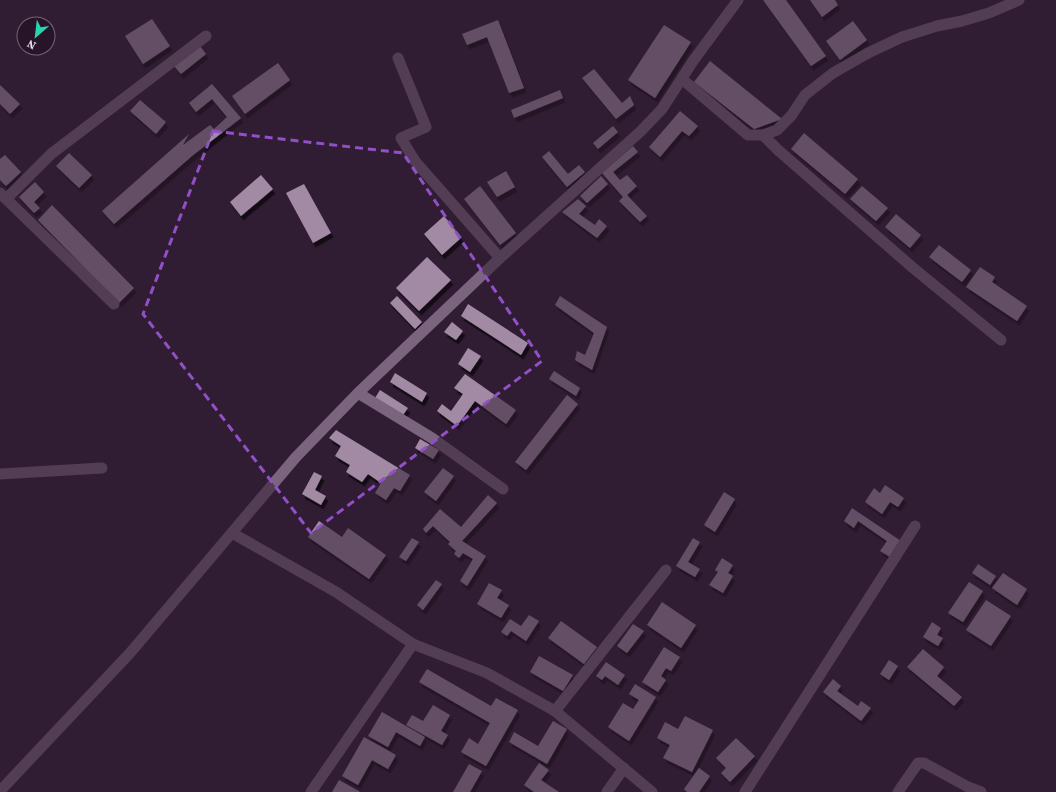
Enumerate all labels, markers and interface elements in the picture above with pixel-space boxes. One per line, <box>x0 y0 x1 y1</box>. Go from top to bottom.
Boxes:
north arrow <box>16 16 56 56</box>
text: N <box>24 36 39 53</box>

